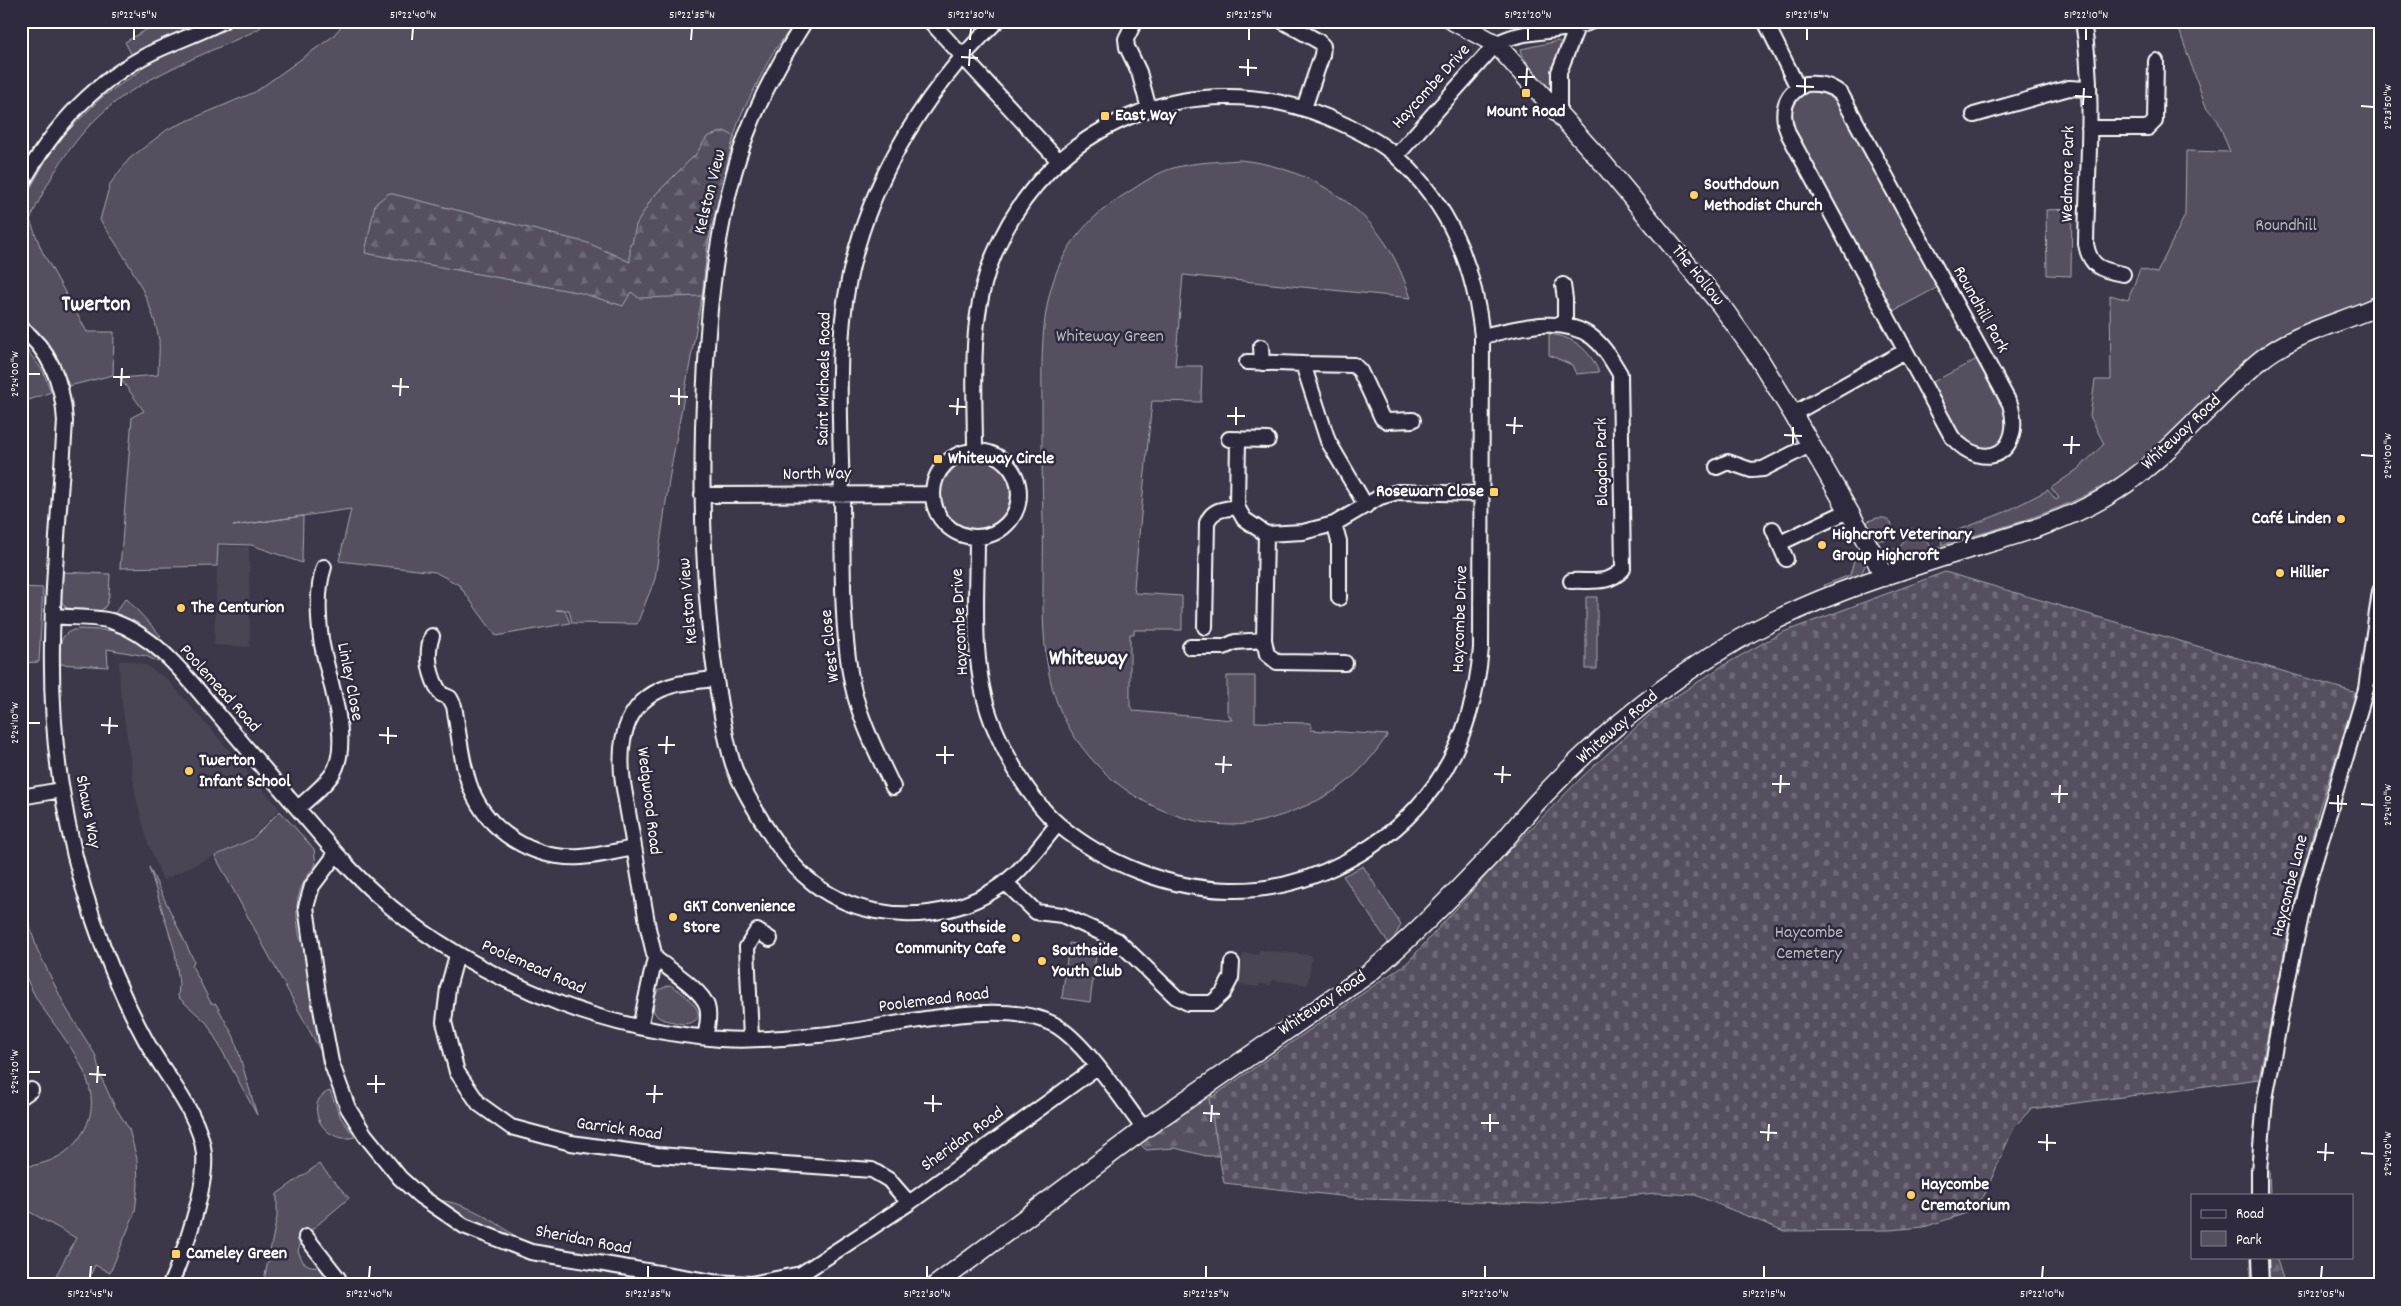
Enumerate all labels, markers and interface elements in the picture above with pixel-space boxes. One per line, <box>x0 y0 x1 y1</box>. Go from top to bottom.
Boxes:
text: 51°22'45"N <box>111 7 157 24</box>
text: 51°22'40"N <box>390 7 436 24</box>
text: 51°22'35"N <box>669 7 715 24</box>
text: 51°22'30"N <box>948 7 995 24</box>
text: 51°22'25"N <box>1226 7 1272 24</box>
text: 51°22'20"N <box>1505 7 1552 24</box>
text: 51°22'15"N <box>1785 7 1829 24</box>
text: 51°22'10"N <box>2064 7 2108 24</box>
street label: Haycombe Drive <box>1387 39 1477 135</box>
text: 2°23'50"W <box>2380 84 2397 130</box>
marker: Mount Road <box>1520 87 1532 99</box>
place label: Mount Road <box>1486 100 1566 125</box>
place label: East Way <box>1115 104 1177 129</box>
marker: East Way <box>1099 110 1111 122</box>
street label: Wedmore Park <box>2056 126 2082 222</box>
street label: Kelston View <box>688 147 734 237</box>
place label: Southdown Methodist Church <box>1704 173 1823 219</box>
marker: Southdown Methodist Church <box>1688 189 1700 201</box>
park label: Roundhill <box>2255 214 2317 239</box>
street label: The Hollow <box>1664 240 1730 312</box>
street label: Roundhill Park <box>1946 262 2014 358</box>
district label: Twerton <box>62 290 130 321</box>
street label: Saint Michaels Road <box>811 312 839 446</box>
park label: Whiteway Green <box>1056 325 1164 350</box>
text: 2°24'00"W <box>7 351 24 397</box>
street label: Whiteway Road <box>2136 389 2228 477</box>
street label: Blagdon Park <box>1590 417 1616 507</box>
text: 2°24'00"W <box>2380 433 2397 479</box>
place label: Whiteway Circle <box>948 447 1054 472</box>
marker: Whiteway Circle <box>932 453 944 465</box>
street label: North Way <box>782 462 852 488</box>
place label: Rosewarn Close <box>1376 480 1484 505</box>
marker: Rosewarn Close <box>1488 486 1500 498</box>
place label: Café Linden <box>2252 507 2331 532</box>
marker: Café Linden <box>2335 513 2347 525</box>
place label: Highcroft Veterinary Group Highcroft <box>1832 523 1972 569</box>
marker: Highcroft Veterinary Group Highcroft <box>1816 539 1828 551</box>
street label: Kelston View <box>673 557 705 645</box>
place label: Hillier <box>2290 561 2329 586</box>
street label: Haycombe Drive <box>1447 565 1475 673</box>
marker: Hillier <box>2274 567 2286 579</box>
street label: Haycombe Drive <box>946 568 976 676</box>
place label: The Centurion <box>191 596 284 621</box>
marker: The Centurion <box>175 602 187 614</box>
street label: West Close <box>815 608 847 684</box>
street label: Poolemead Road <box>172 639 266 739</box>
street label: Linley Close <box>329 641 369 723</box>
district label: Whiteway <box>1049 644 1128 675</box>
street label: Whiteway Road <box>1571 685 1665 771</box>
text: 2°24'10"W <box>7 702 24 744</box>
street label: Wedgwood Road <box>629 746 667 856</box>
place label: Twerton Infant School <box>199 749 291 795</box>
marker: Twerton Infant School <box>183 765 195 777</box>
street label: Shaws Way <box>68 773 106 851</box>
text: 2°24'10"W <box>2380 784 2397 826</box>
street label: Haycombe Lane <box>2266 832 2316 940</box>
place label: GKT Convenience Store <box>683 895 795 941</box>
marker: GKT Convenience Store <box>667 911 679 923</box>
place label: Southside Community Cafe <box>895 916 1006 962</box>
park label: Haycombe Cemetery <box>1775 921 1843 967</box>
marker: Southside Community Cafe <box>1010 932 1022 944</box>
street label: Poolemead Road <box>477 934 589 1002</box>
place label: Southside Youth Club <box>1051 939 1122 985</box>
marker: Southside Youth Club <box>1036 955 1048 967</box>
street label: Whiteway Road <box>1274 965 1372 1043</box>
street label: Poolemead Road <box>877 982 991 1020</box>
text: 2°24'20"W <box>7 1050 24 1094</box>
street label: Sheridan Road <box>916 1101 1010 1179</box>
street label: Garrick Road <box>574 1112 664 1148</box>
text: 2°24'20"W <box>2380 1132 2397 1176</box>
place label: Haycombe Crematorium <box>1921 1173 2010 1219</box>
marker: Haycombe Crematorium <box>1905 1189 1917 1201</box>
legend <box>2191 1194 2354 1258</box>
text: Road <box>2236 1204 2264 1226</box>
street label: Sheridan Road <box>533 1219 633 1263</box>
text: Park <box>2236 1230 2262 1252</box>
place label: Cameley Green <box>186 1242 287 1267</box>
marker: Cameley Green <box>170 1248 182 1260</box>
text: 51°22'45"N <box>67 1286 113 1303</box>
text: 51°22'40"N <box>346 1286 392 1303</box>
text: 51°22'35"N <box>625 1286 671 1303</box>
text: 51°22'30"N <box>904 1286 951 1303</box>
text: 51°22'25"N <box>1183 1286 1229 1303</box>
text: 51°22'20"N <box>1462 1286 1509 1303</box>
text: 51°22'15"N <box>1742 1286 1786 1303</box>
text: 51°22'10"N <box>2020 1286 2064 1303</box>
text: 51°22'05"N <box>2297 1286 2345 1303</box>

